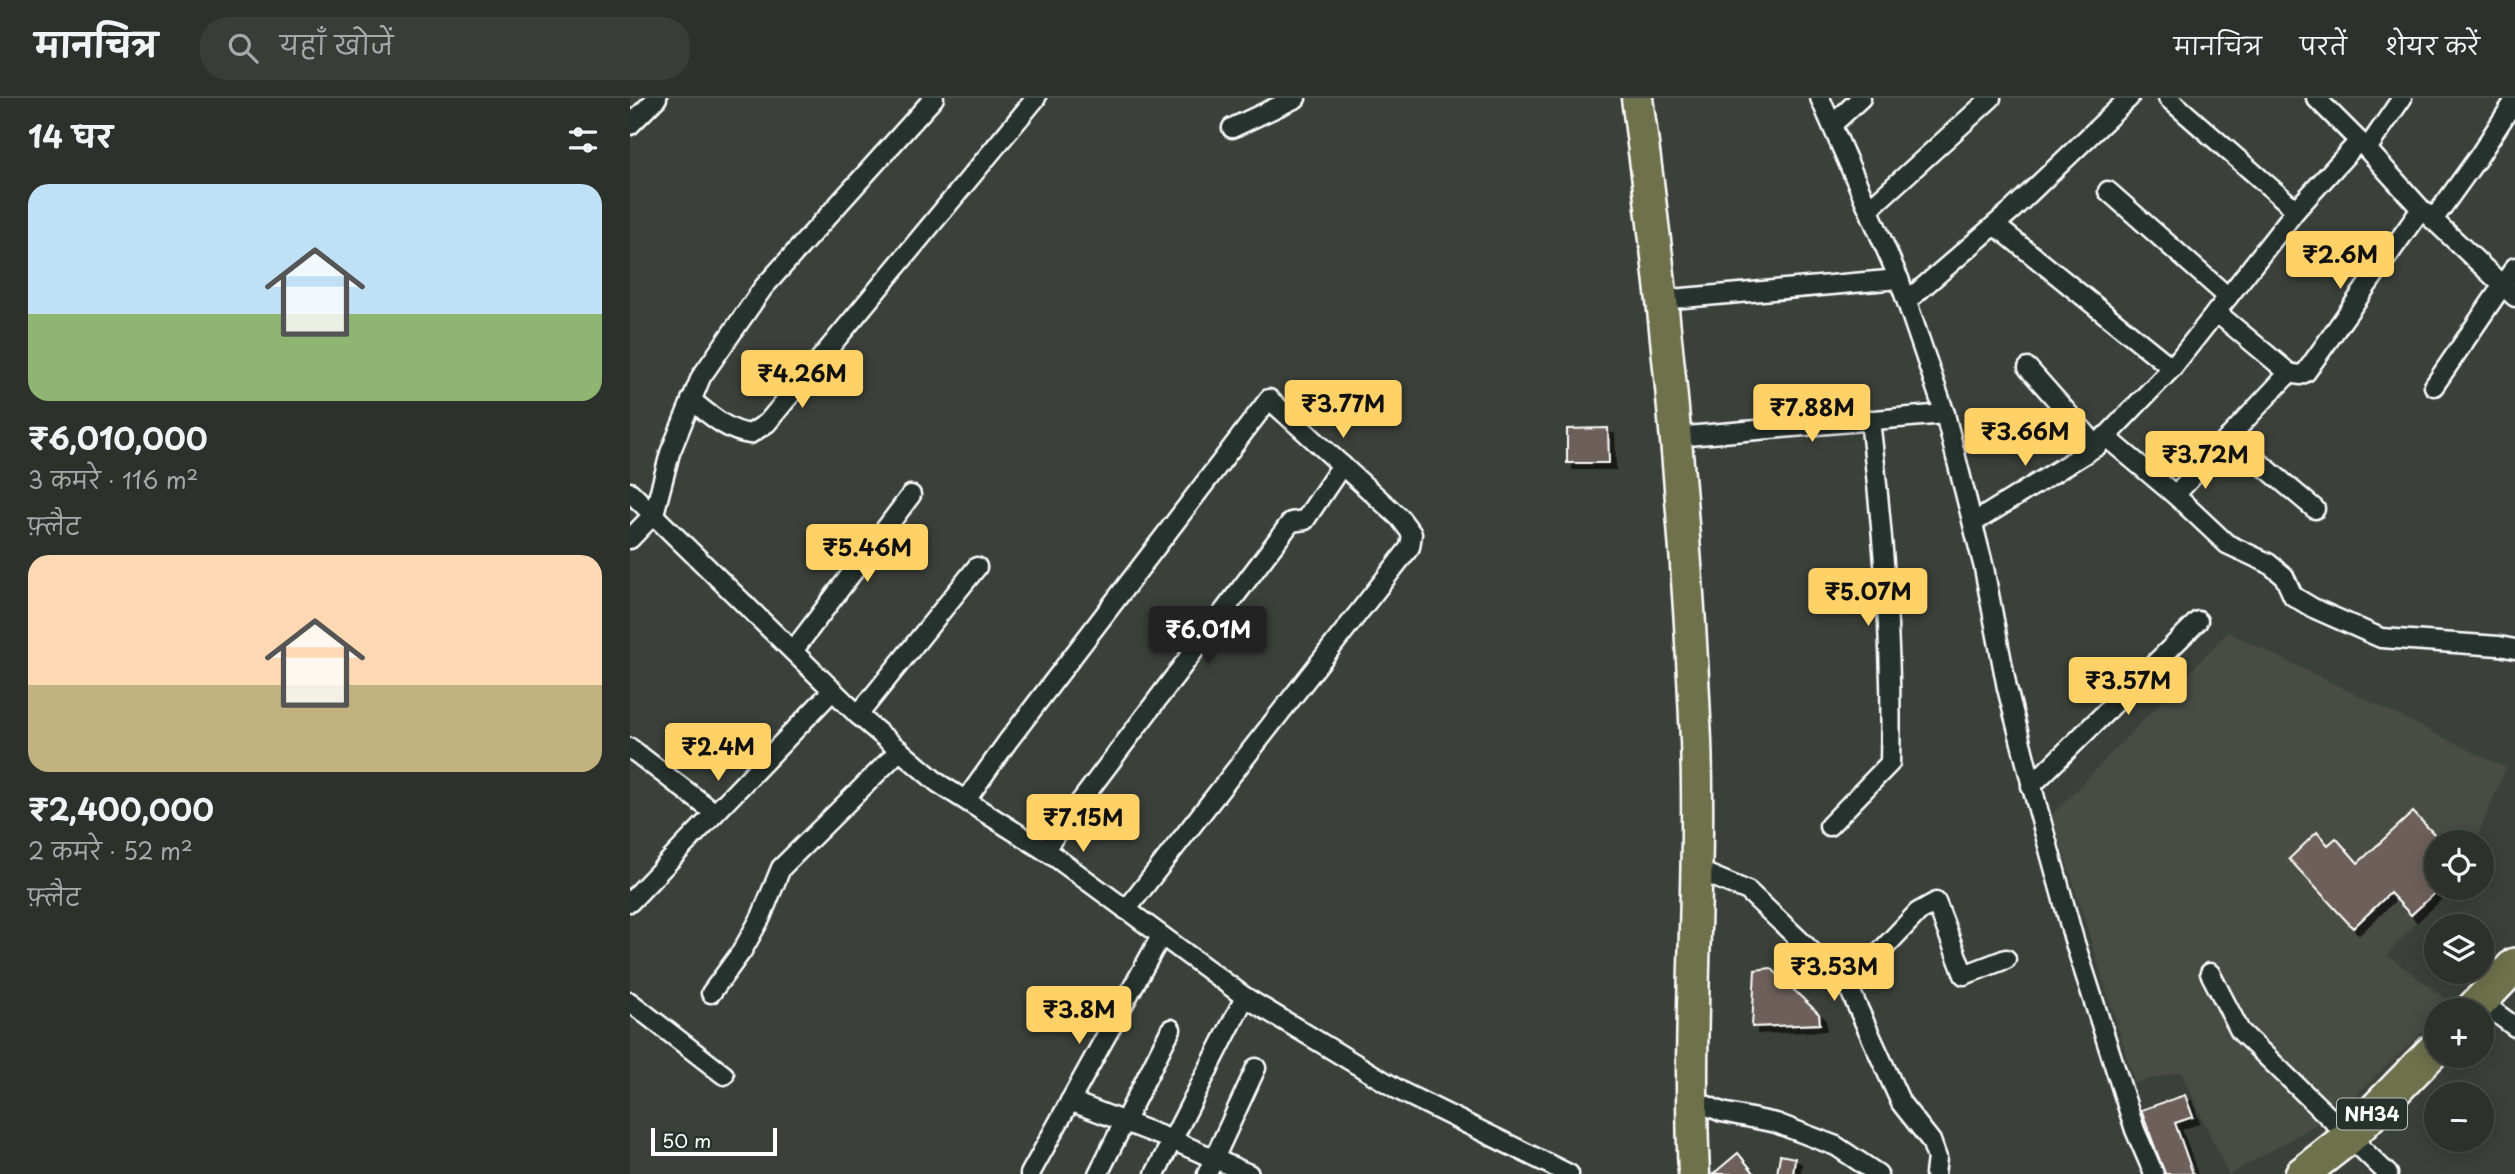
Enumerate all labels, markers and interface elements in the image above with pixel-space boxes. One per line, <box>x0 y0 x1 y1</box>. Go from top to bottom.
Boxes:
search box <box>200 17 690 80</box>
text: मानचित्र <box>35 18 158 68</box>
text: यहाँ खोजें <box>280 25 393 64</box>
text: मानचित्र <box>2174 27 2262 63</box>
text: परतें <box>2300 27 2347 63</box>
text: शेयर करें <box>2385 27 2480 63</box>
icon: search <box>224 29 262 67</box>
text: 14 घर <box>28 113 113 158</box>
icon: filters <box>564 121 602 159</box>
icon: home <box>252 229 378 355</box>
pin: ₹2.6M <box>2291 232 2389 291</box>
text: ₹2.6M <box>2302 236 2378 271</box>
pin: ₹4.26M <box>745 350 859 410</box>
text: ₹4.26M <box>757 355 847 390</box>
pin: ₹3.77M <box>1286 380 1400 440</box>
pin: ₹7.88M <box>1755 384 1869 444</box>
text: ₹3.77M <box>1301 385 1385 420</box>
text: ₹7.88M <box>1769 389 1855 424</box>
pin: ₹3.66M <box>1968 408 2082 468</box>
text: ₹3.66M <box>1980 413 2070 448</box>
text: ₹6,010,000 <box>28 415 208 460</box>
pin: ₹3.72M <box>2148 432 2262 491</box>
text: ₹3.72M <box>2161 436 2249 471</box>
text: 3 कमरे · 116 m² <box>28 462 198 497</box>
text: फ़्लैट <box>28 508 80 543</box>
pin: ₹5.46M <box>810 524 924 584</box>
text: ₹5.46M <box>822 529 912 564</box>
pin: ₹5.07M <box>1811 568 1925 628</box>
text: ₹5.07M <box>1824 573 1912 608</box>
icon: home <box>252 600 378 726</box>
pin: ₹6.01M <box>1151 606 1265 666</box>
text: ₹6.01M <box>1165 611 1251 646</box>
pin: ₹3.57M <box>2071 658 2185 717</box>
text: ₹3.57M <box>2085 662 2171 697</box>
pin: ₹2.4M <box>669 724 767 783</box>
text: ₹2.4M <box>681 728 755 763</box>
text: ₹2,400,000 <box>28 786 214 831</box>
pin: ₹7.15M <box>1026 794 1140 854</box>
text: ₹7.15M <box>1043 799 1123 834</box>
map controls <box>2424 830 2494 1152</box>
button: locate <box>2424 830 2494 900</box>
text: 2 कमरे · 52 m² <box>28 833 193 868</box>
text: फ़्लैट <box>28 879 80 914</box>
button: layers <box>2424 914 2494 984</box>
pin: ₹3.53M <box>1777 944 1891 1003</box>
text: ₹3.53M <box>1790 948 1878 983</box>
pin: ₹3.8M <box>1030 986 1128 1046</box>
text: ₹3.8M <box>1042 991 1116 1026</box>
button: + <box>2424 998 2494 1068</box>
button: − <box>2424 1082 2494 1152</box>
road number: NH34 <box>2337 1098 2407 1130</box>
scale bar <box>651 1125 777 1157</box>
text: 50 m <box>662 1126 711 1154</box>

